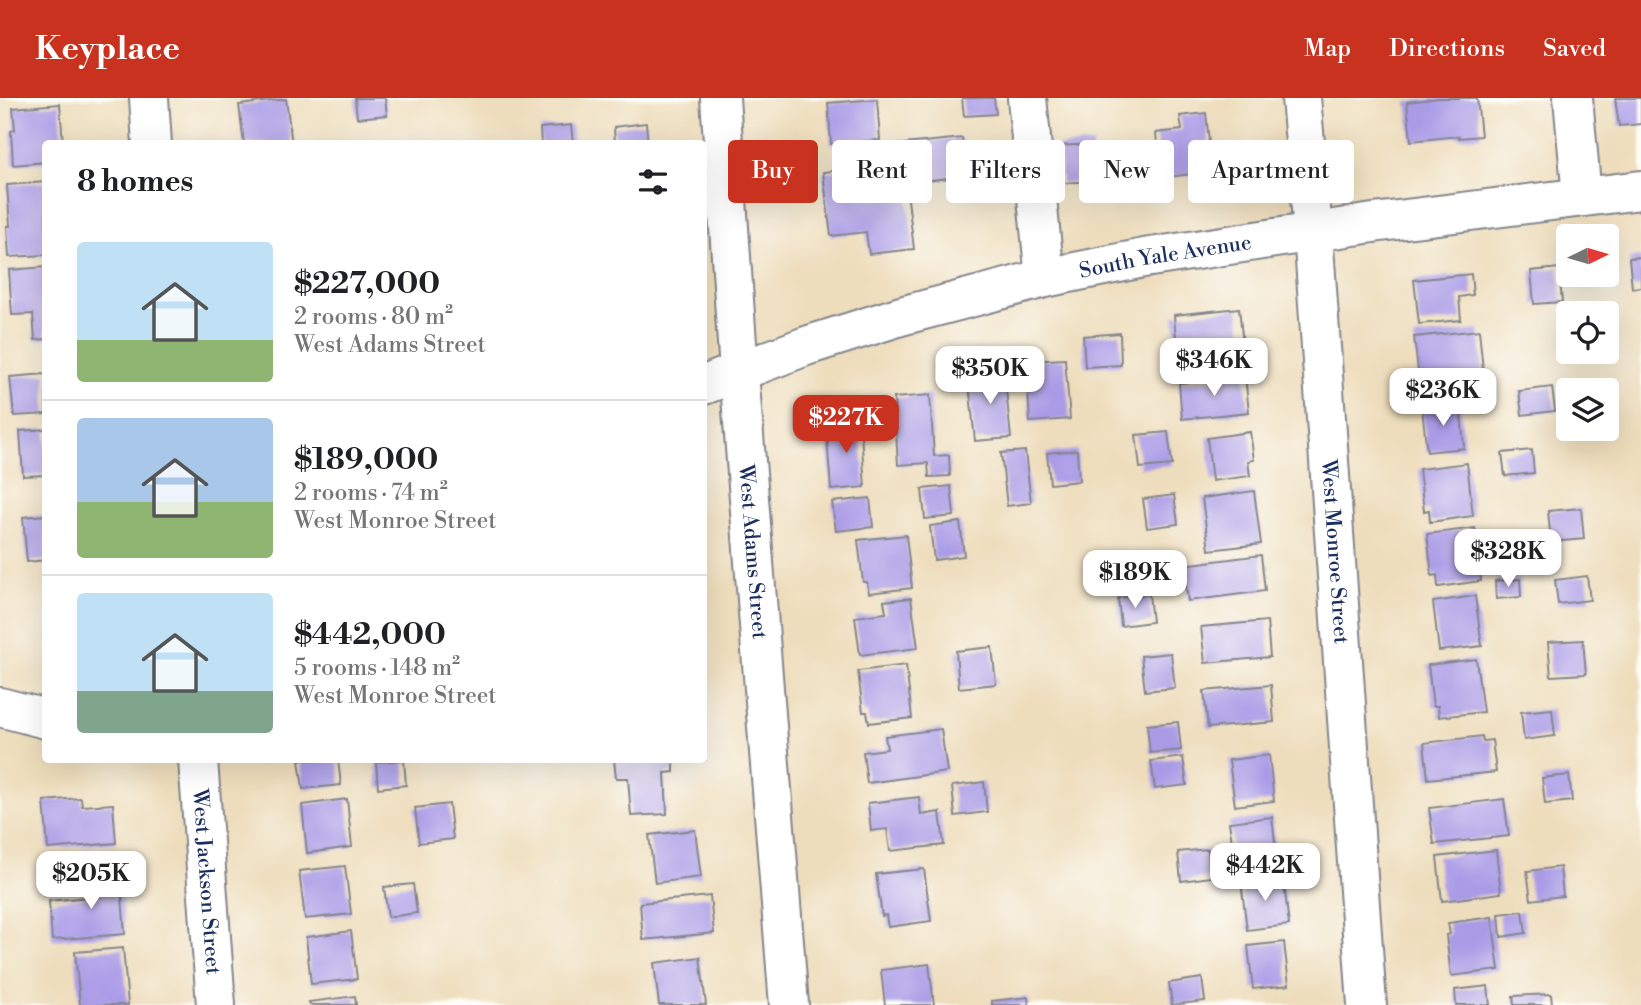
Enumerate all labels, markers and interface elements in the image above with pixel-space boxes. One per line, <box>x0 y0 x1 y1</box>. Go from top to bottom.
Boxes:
text: Keyplace <box>35 29 180 70</box>
text: Map <box>1304 34 1351 64</box>
text: Directions <box>1389 34 1505 64</box>
text: Saved <box>1543 34 1606 64</box>
chip: Buy <box>728 140 818 203</box>
chip: Rent <box>832 140 932 203</box>
chip: Filters <box>946 140 1065 203</box>
chip: New <box>1079 140 1174 203</box>
chip: Apartment <box>1188 140 1354 203</box>
text: 8 homes <box>77 163 193 201</box>
icon: filters <box>634 163 672 201</box>
north arrow <box>1556 224 1619 287</box>
map controls <box>1556 224 1619 441</box>
street label: South Yale Avenue <box>1077 230 1253 285</box>
text: $227,000 <box>294 265 440 303</box>
icon: home <box>133 270 217 354</box>
button: locate <box>1556 301 1619 364</box>
text: 2 rooms · 80 m² <box>294 303 453 331</box>
text: West Adams Street <box>294 331 486 359</box>
pin: $346K <box>1165 338 1263 398</box>
pin: $350K <box>941 346 1039 406</box>
text: $346K <box>1176 347 1252 375</box>
text: $350K <box>951 355 1029 383</box>
pin: $236K <box>1394 368 1492 428</box>
text: $236K <box>1405 377 1481 405</box>
button: layers <box>1556 378 1619 441</box>
pin: $227K <box>797 396 895 455</box>
text: $227K <box>809 404 883 432</box>
text: $189,000 <box>294 441 438 479</box>
icon: home <box>133 446 217 530</box>
street label: West Monroe Street <box>1315 458 1354 646</box>
street label: West Adams Street <box>732 463 772 641</box>
text: 2 rooms · 74 m² <box>294 479 448 507</box>
text: West Monroe Street <box>294 507 497 535</box>
pin: $328K <box>1459 530 1557 589</box>
text: $328K <box>1470 538 1546 566</box>
pin: $189K <box>1086 550 1184 610</box>
text: $189K <box>1099 559 1171 587</box>
text: $442,000 <box>294 616 446 654</box>
icon: home <box>133 621 217 705</box>
text: 5 rooms · 148 m² <box>294 654 460 682</box>
text: West Monroe Street <box>294 682 497 710</box>
street label: West Jackson Street <box>186 787 226 976</box>
pin: $442K <box>1216 844 1314 903</box>
pin: $205K <box>42 852 140 911</box>
text: $442K <box>1226 852 1304 880</box>
text: $205K <box>52 860 130 888</box>

